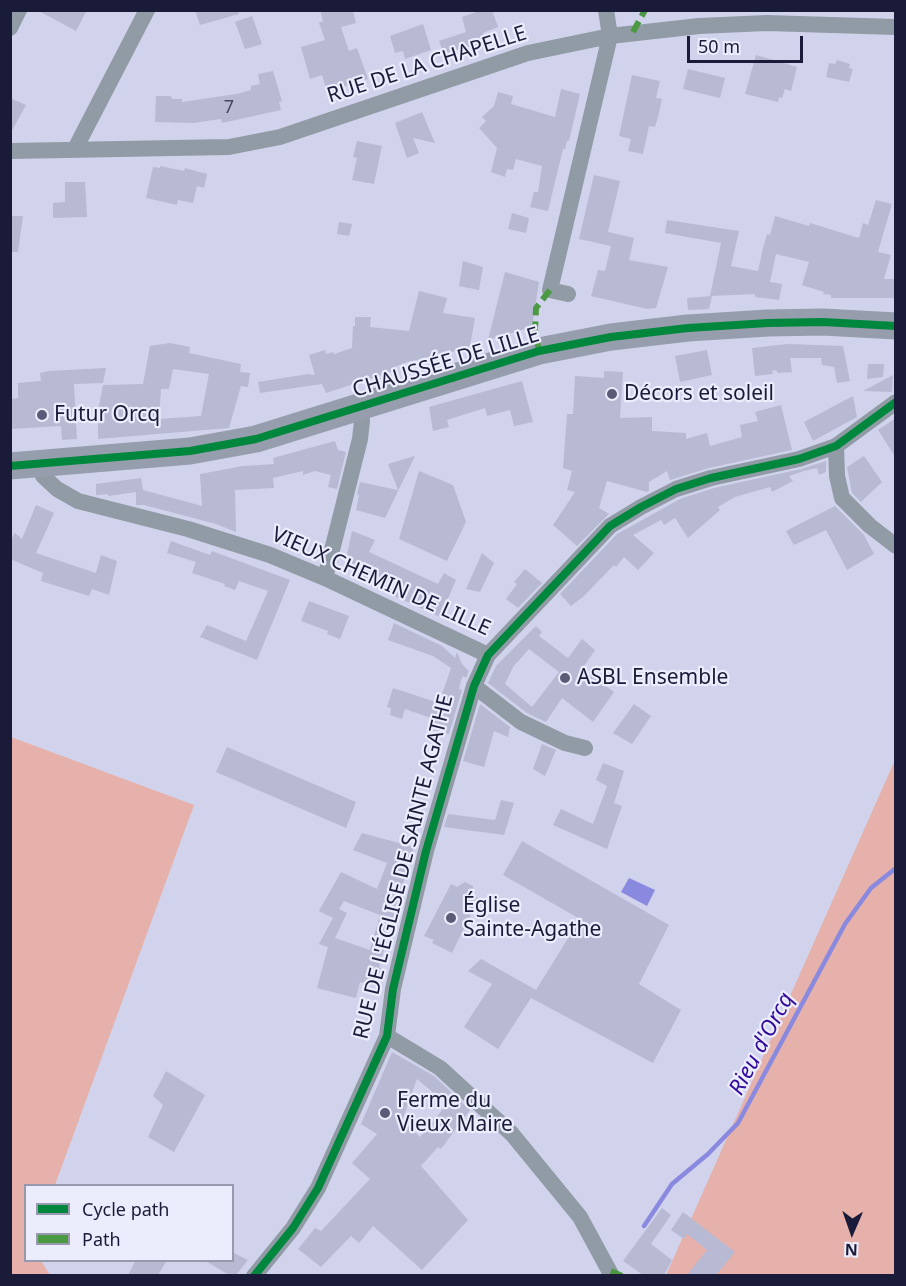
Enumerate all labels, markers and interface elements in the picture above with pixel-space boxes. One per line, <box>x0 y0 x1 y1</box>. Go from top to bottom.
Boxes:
street label: RUE DE LA CHAPELLE <box>324 21 530 109</box>
scale bar <box>690 24 806 62</box>
text: 50 m <box>698 34 740 58</box>
house number: 7 <box>224 97 234 119</box>
street label: CHAUSSÉE DE LILLE <box>350 323 542 403</box>
place label: Décors et soleil <box>624 381 774 407</box>
marker: Décors et soleil <box>605 387 619 401</box>
place label: Futur Orcq <box>54 402 160 428</box>
marker: Futur Orcq <box>35 408 49 422</box>
street label: VIEUX CHEMIN DE LILLE <box>268 522 494 642</box>
place label: ASBL Ensemble <box>577 665 728 691</box>
marker: ASBL Ensemble <box>558 671 572 685</box>
street label: RUE DE L'ÉGLISE DE SAINTE AGATHE <box>349 692 459 1042</box>
place label: Église Sainte-Agathe <box>463 893 601 943</box>
marker: Église Sainte-Agathe <box>444 911 458 925</box>
water label: Rieu d'Orcq <box>724 988 800 1100</box>
place label: Ferme du Vieux Maire <box>397 1088 513 1138</box>
marker: Ferme du Vieux Maire <box>378 1106 392 1120</box>
legend <box>24 1184 234 1262</box>
text: Cycle path <box>82 1197 169 1221</box>
north arrow <box>822 1202 882 1262</box>
text: Path <box>82 1227 121 1251</box>
text: N <box>844 1239 858 1261</box>

